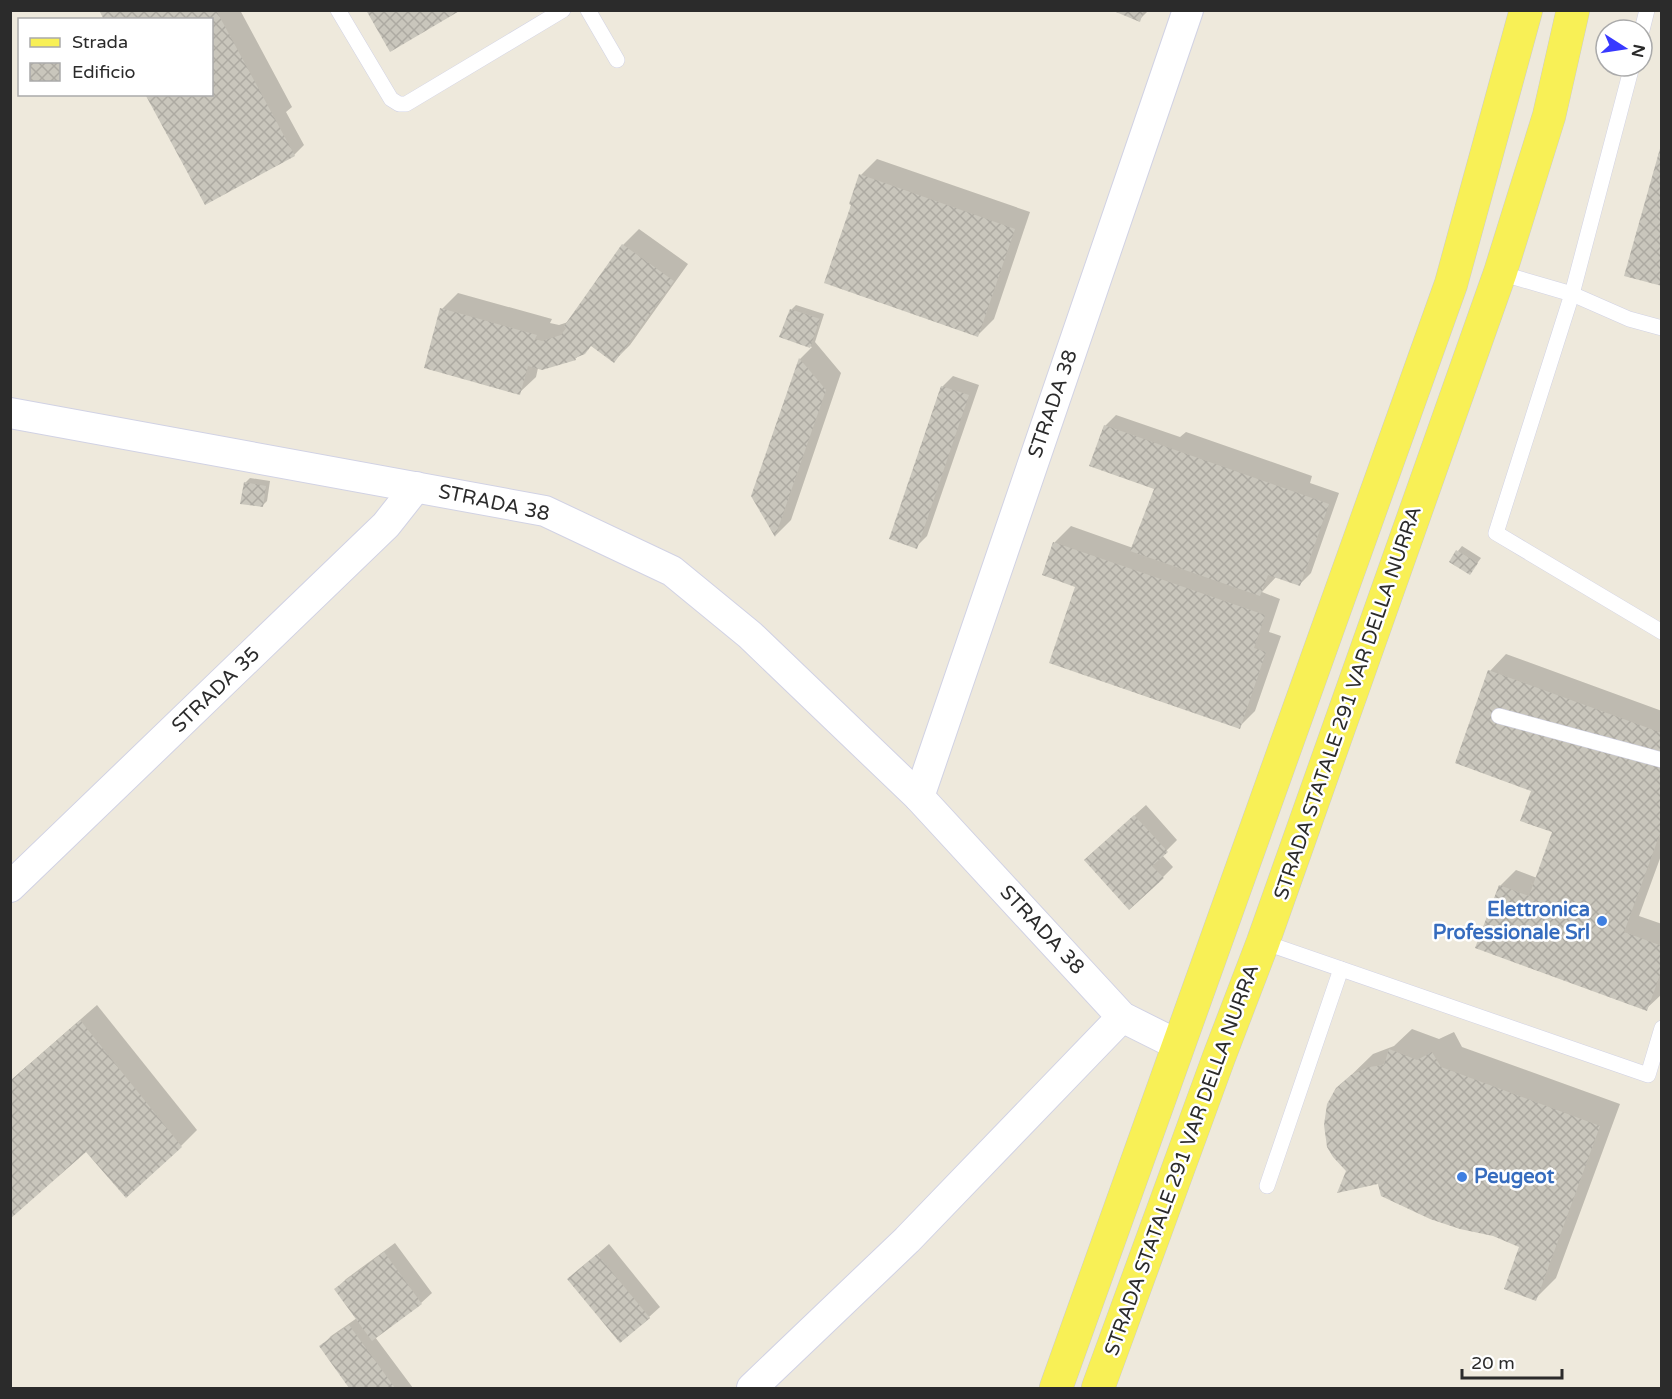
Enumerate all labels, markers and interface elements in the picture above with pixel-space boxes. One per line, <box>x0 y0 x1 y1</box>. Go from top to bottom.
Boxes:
legend <box>18 18 213 96</box>
north arrow <box>1594 18 1654 78</box>
text: Strada <box>72 31 128 53</box>
text: N <box>1627 43 1649 59</box>
text: Edificio <box>72 61 136 83</box>
street label: STRADA 38 <box>1023 347 1083 461</box>
street label: STRADA 38 <box>436 480 552 526</box>
street label: STRADA STATALE 291 VAR DELLA NURRA <box>1269 503 1427 903</box>
street label: STRADA 35 <box>167 642 265 738</box>
street label: STRADA 38 <box>995 881 1089 979</box>
place label: Elettronica Professionale Srl <box>1433 898 1590 945</box>
marker: Elettronica Professionale Srl <box>1595 914 1609 928</box>
street label: STRADA STATALE 291 VAR DELLA NURRA <box>1100 961 1264 1359</box>
place label: Peugeot <box>1474 1165 1555 1189</box>
marker: Peugeot <box>1455 1170 1469 1184</box>
scale bar <box>1462 1342 1562 1380</box>
text: 20 m <box>1471 1352 1515 1374</box>

